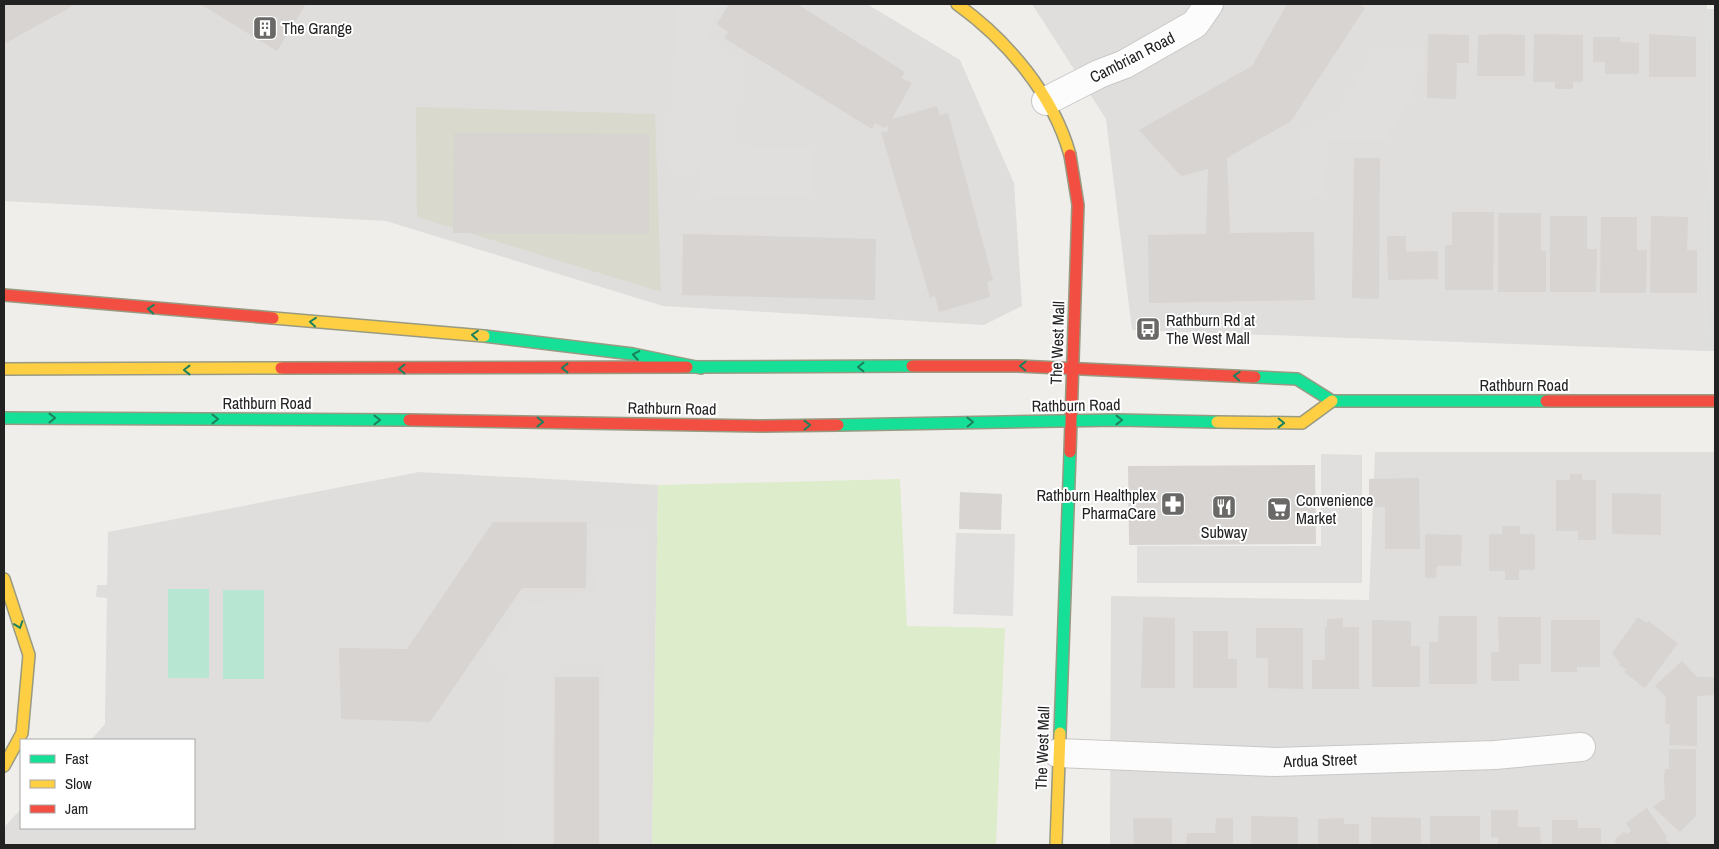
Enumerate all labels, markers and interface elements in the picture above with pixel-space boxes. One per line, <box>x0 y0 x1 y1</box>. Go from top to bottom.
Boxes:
building icon: The Grange <box>252 15 278 41</box>
place label: The Grange <box>282 17 352 39</box>
street label: Cambrian Road <box>1086 26 1178 88</box>
street label: The West Mall <box>1045 301 1069 385</box>
one-way arrow <box>147 303 155 314</box>
place label: Rathburn Rd at The West Mall <box>1166 309 1255 349</box>
one-way arrow <box>309 316 317 327</box>
bus stop icon: Rathburn Rd at The West Mall <box>1135 316 1161 342</box>
one-way arrow <box>471 330 479 341</box>
one-way arrow <box>632 351 641 361</box>
one-way arrow <box>1019 361 1027 371</box>
one-way arrow <box>857 362 864 372</box>
one-way arrow <box>561 363 568 373</box>
one-way arrow <box>398 364 406 374</box>
one-way arrow <box>183 365 191 375</box>
one-way arrow <box>1233 371 1240 381</box>
street label: Rathburn Road <box>1480 374 1568 396</box>
street label: Rathburn Road <box>223 392 311 414</box>
street label: Rathburn Road <box>1031 393 1121 417</box>
street label: Rathburn Road <box>627 396 717 420</box>
one-way arrow <box>49 413 57 424</box>
one-way arrow <box>212 414 219 424</box>
one-way arrow <box>374 415 382 425</box>
one-way arrow <box>1115 415 1123 425</box>
one-way arrow <box>536 416 544 427</box>
one-way arrow <box>966 417 974 428</box>
one-way arrow <box>1277 417 1285 428</box>
one-way arrow <box>804 420 812 430</box>
place label: Rathburn Healthplex PharmaCare <box>1036 484 1156 524</box>
place label: Convenience Market <box>1296 489 1373 529</box>
pharmacy icon: Rathburn Healthplex PharmaCare <box>1160 491 1186 517</box>
restaurant icon: Subway <box>1211 494 1237 520</box>
supermarket icon: Convenience Market <box>1266 496 1292 522</box>
place label: Subway <box>1201 521 1248 543</box>
one-way arrow <box>14 621 24 629</box>
street label: The West Mall <box>1030 706 1054 790</box>
legend <box>20 739 195 829</box>
text: Fast <box>65 748 89 769</box>
street label: Ardua Street <box>1282 748 1358 772</box>
text: Slow <box>65 773 92 794</box>
text: Jam <box>65 798 88 819</box>

